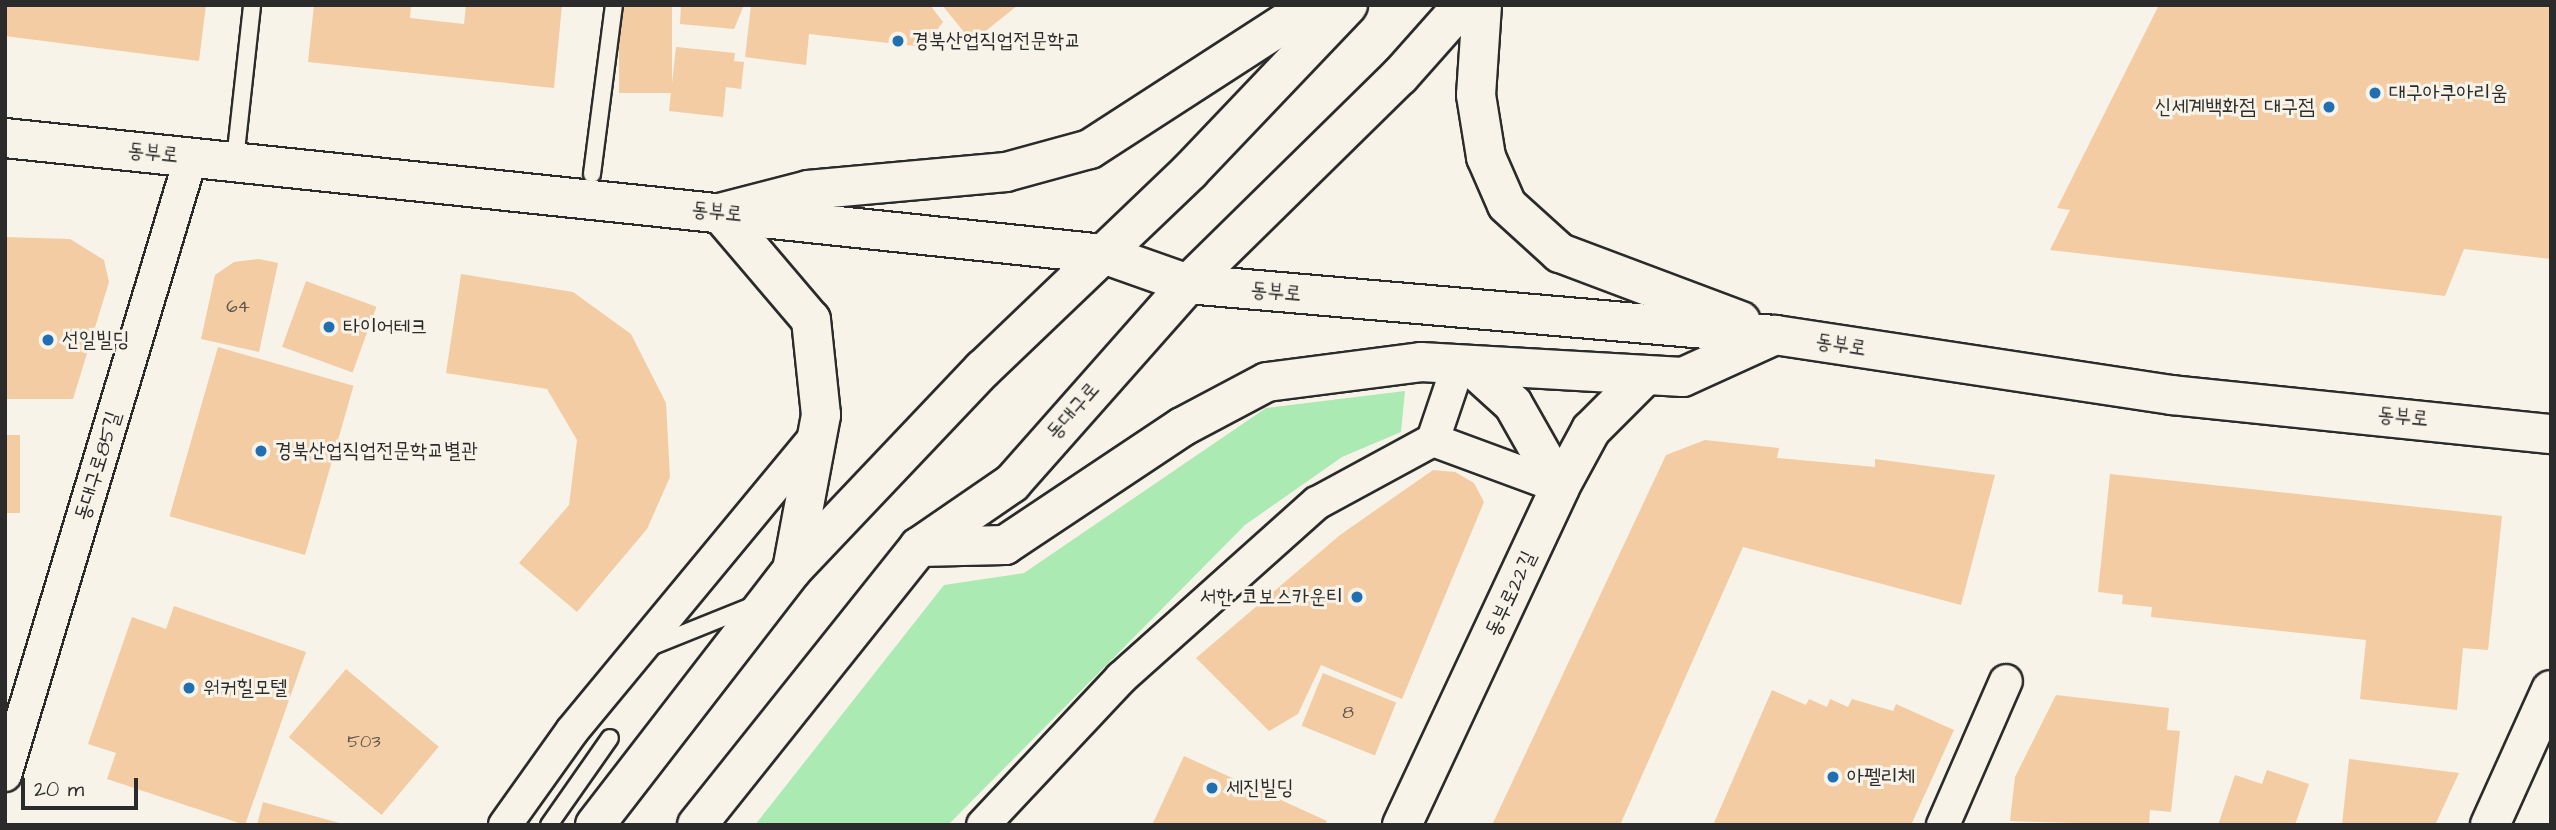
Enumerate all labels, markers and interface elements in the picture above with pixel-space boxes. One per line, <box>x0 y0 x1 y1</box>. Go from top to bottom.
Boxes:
place label: 경북산업직업전문학교 <box>912 28 1081 54</box>
marker: 경북산업직업전문학교 <box>890 33 906 49</box>
place label: 대구아쿠아리움 <box>2389 80 2507 106</box>
marker: 대구아쿠아리움 <box>2367 85 2383 101</box>
place label: 신세계백화점 대구점 <box>2155 94 2315 120</box>
marker: 신세계백화점 대구점 <box>2321 99 2337 115</box>
street label: 동부로 <box>126 138 180 168</box>
street label: 동부로 <box>690 197 744 227</box>
street label: 동부로 <box>1250 277 1302 307</box>
house number: 64 <box>226 296 250 318</box>
place label: 타이어테크 <box>343 314 427 340</box>
marker: 타이어테크 <box>321 319 337 335</box>
place label: 선일빌딩 <box>62 327 130 353</box>
street label: 동부로 <box>1814 329 1868 361</box>
marker: 선일빌딩 <box>40 332 56 348</box>
street label: 동대구로 <box>1041 377 1105 445</box>
street label: 동부로 <box>2377 402 2429 432</box>
street label: 동대구로85길 <box>69 408 127 524</box>
place label: 경북산업직업전문학교별관 <box>275 438 478 464</box>
marker: 경북산업직업전문학교별관 <box>253 443 269 459</box>
street label: 동부로22길 <box>1480 547 1542 641</box>
place label: 서한 코보스카운티 <box>1199 584 1343 610</box>
marker: 서한 코보스카운티 <box>1349 589 1365 605</box>
place label: 워커힐모텔 <box>203 675 287 701</box>
marker: 워커힐모텔 <box>181 680 197 696</box>
house number: 8 <box>1342 702 1354 724</box>
house number: 503 <box>347 731 381 753</box>
scale bar <box>24 764 142 808</box>
place label: 아펠리체 <box>1847 764 1915 790</box>
marker: 아펠리체 <box>1825 769 1841 785</box>
text: 20 m <box>34 775 84 804</box>
place label: 세진빌딩 <box>1226 775 1294 801</box>
marker: 세진빌딩 <box>1204 780 1220 796</box>

